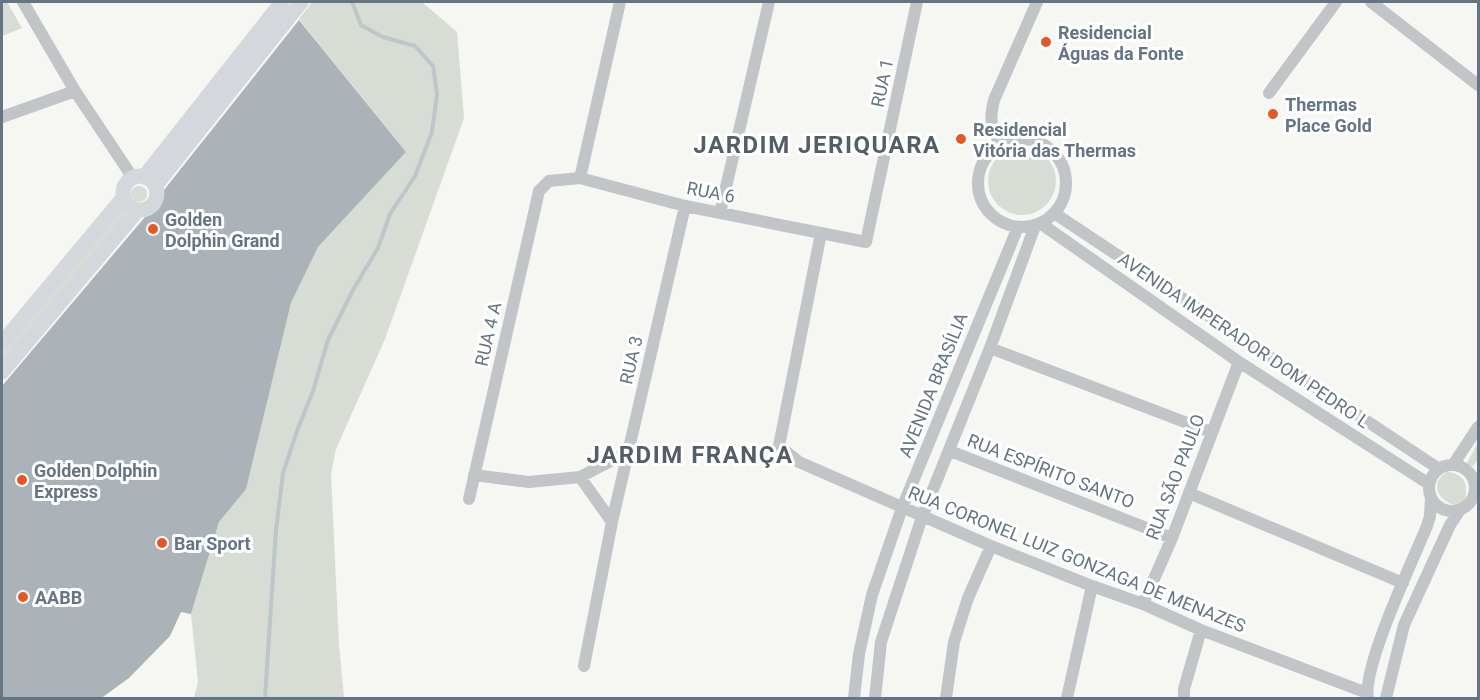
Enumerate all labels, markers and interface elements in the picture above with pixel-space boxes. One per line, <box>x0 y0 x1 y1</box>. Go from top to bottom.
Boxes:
place label: Residencial Águas da Fonte <box>1058 22 1184 64</box>
marker: Residencial Águas da Fonte <box>1039 35 1053 49</box>
street label: RUA 1 <box>867 57 897 109</box>
place label: Thermas Place Gold <box>1285 94 1372 136</box>
marker: Thermas Place Gold <box>1266 107 1280 121</box>
place label: Residencial Vitória das Thermas <box>973 119 1136 161</box>
district label: JARDIM JERIQUARA <box>693 131 941 159</box>
marker: Residencial Vitória das Thermas <box>954 132 968 146</box>
street label: RUA 6 <box>685 177 737 207</box>
place label: Golden Dolphin Grand <box>165 209 280 251</box>
marker: Golden Dolphin Grand <box>146 222 160 236</box>
street label: AVENIDA IMPERADOR DOM PEDRO L <box>1114 248 1374 432</box>
street label: RUA 4 A <box>470 300 506 368</box>
street label: AVENIDA BRASÍLIA <box>894 309 972 461</box>
street label: RUA 3 <box>615 334 647 386</box>
street label: RUA SÃO PAULO <box>1141 411 1209 543</box>
street label: RUA ESPÍRITO SANTO <box>965 429 1137 513</box>
district label: JARDIM FRANÇA <box>586 441 794 469</box>
place label: Golden Dolphin Express <box>34 460 157 502</box>
marker: Golden Dolphin Express <box>15 473 29 487</box>
street label: RUA CORONEL LUIZ GONZAGA DE MENAZES <box>905 481 1249 637</box>
place label: Bar Sport <box>174 533 251 554</box>
marker: Bar Sport <box>155 536 169 550</box>
place label: AABB <box>35 587 82 608</box>
marker: AABB <box>16 590 30 604</box>

